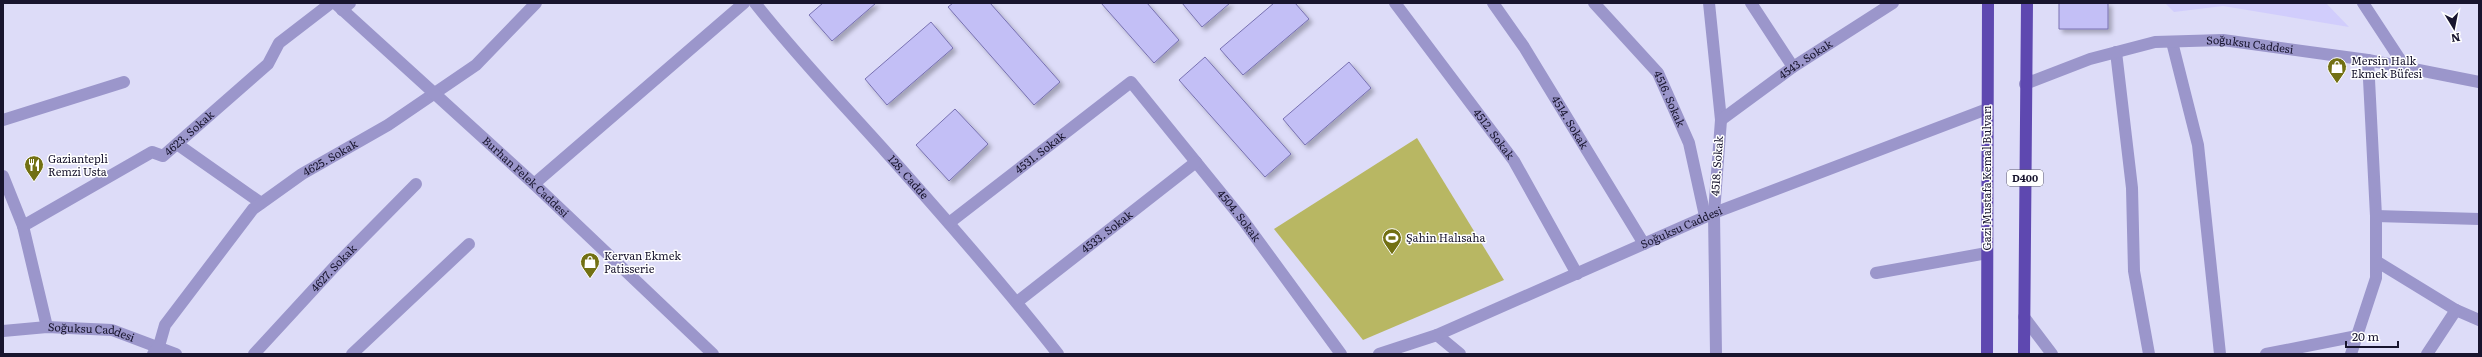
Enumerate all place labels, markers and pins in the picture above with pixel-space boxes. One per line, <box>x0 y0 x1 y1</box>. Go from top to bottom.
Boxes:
place label: Mersin Halk Ekmek Büfesi <box>2351 52 2423 81</box>
shop icon: Mersin Halk Ekmek Büfesi <box>2326 56 2348 84</box>
place label: Gaziantepli Remzi Usta <box>48 150 108 179</box>
restaurant icon: Gaziantepli Remzi Usta <box>23 154 45 182</box>
sports icon: Şahin Halısaha <box>1381 227 1403 255</box>
place label: Şahin Halısaha <box>1406 229 1485 245</box>
place label: Kervan Ekmek Patisserie <box>604 247 681 276</box>
shop icon: Kervan Ekmek Patisserie <box>579 251 601 279</box>

